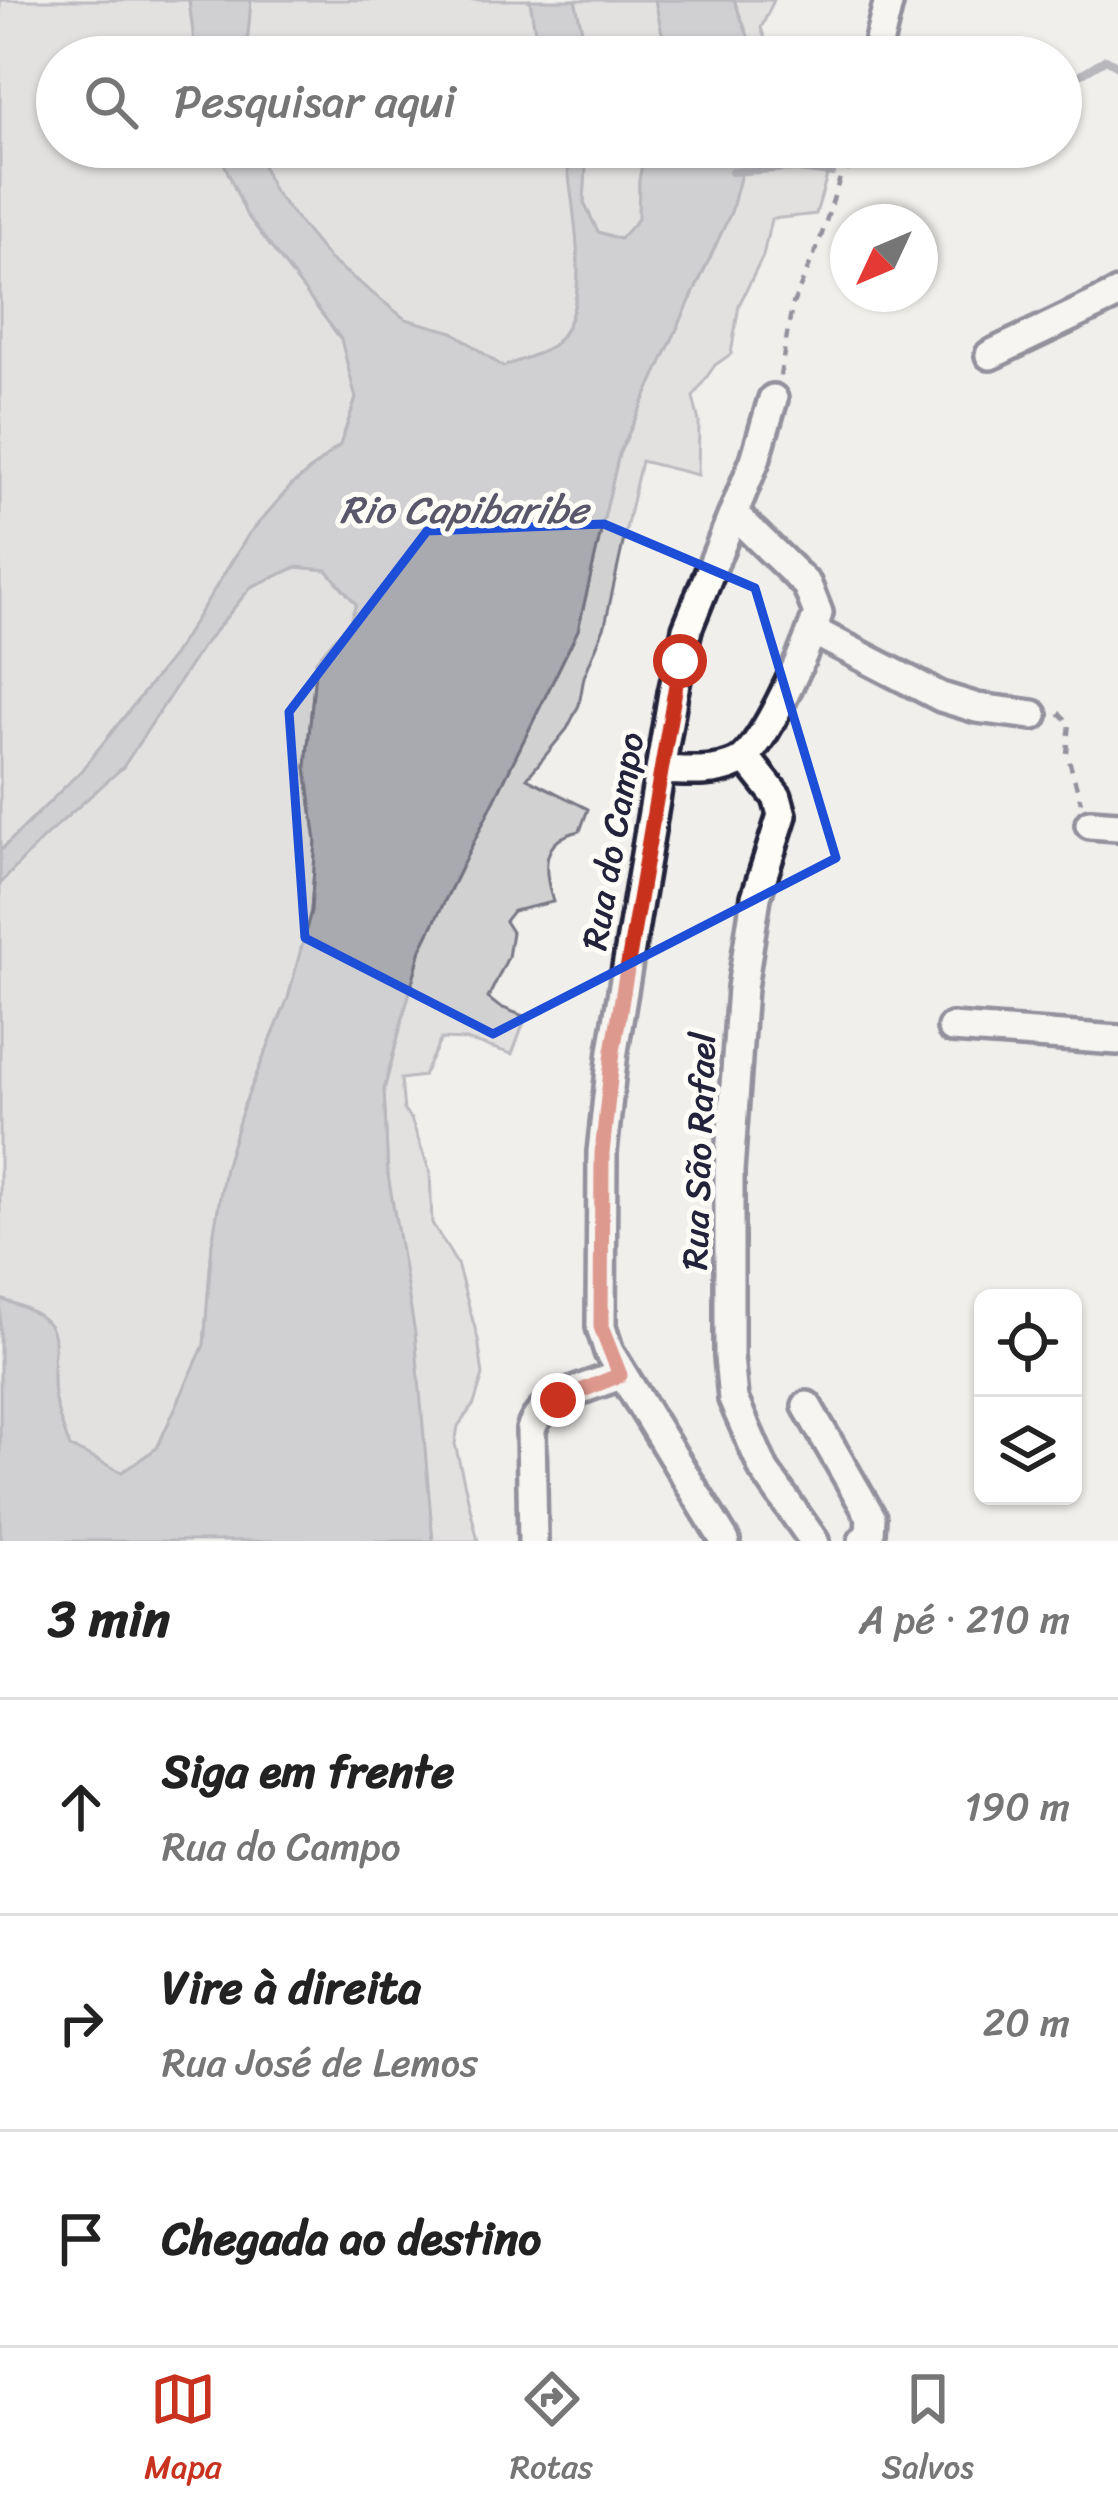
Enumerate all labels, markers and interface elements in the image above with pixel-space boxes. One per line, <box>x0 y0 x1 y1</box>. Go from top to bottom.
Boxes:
search box <box>36 36 1082 168</box>
text: Pesquisar aqui <box>174 62 456 142</box>
icon: search <box>78 69 144 135</box>
north arrow <box>830 204 938 312</box>
water label: Rio Capibaribe <box>340 475 592 544</box>
route start <box>653 634 707 688</box>
street label: Rua do Campo <box>562 727 664 955</box>
street label: Rua São Rafael <box>663 1030 735 1271</box>
map controls <box>974 1289 1082 1505</box>
button: locate <box>974 1289 1082 1397</box>
route end <box>531 1373 585 1427</box>
button: layers <box>974 1397 1082 1505</box>
text: 3 min <box>48 1574 170 1664</box>
text: A pé · 210 m <box>859 1585 1070 1654</box>
text: Siga em frente <box>162 1732 454 1812</box>
text: 190 m <box>965 1772 1070 1841</box>
icon: ahead <box>48 1774 114 1840</box>
text: Rua do Campo <box>162 1812 401 1881</box>
text: Vire à direita <box>162 1948 421 2028</box>
text: 20 m <box>983 1988 1070 2057</box>
icon: right <box>48 1990 114 2056</box>
text: Rua José de Lemos <box>162 2028 478 2097</box>
text: Chegada ao destino <box>162 2199 541 2279</box>
icon: arrive <box>48 2206 114 2272</box>
tab: Mapa <box>144 2366 222 2496</box>
tab: Rotas <box>510 2366 593 2496</box>
tab: Salvos <box>881 2366 974 2496</box>

